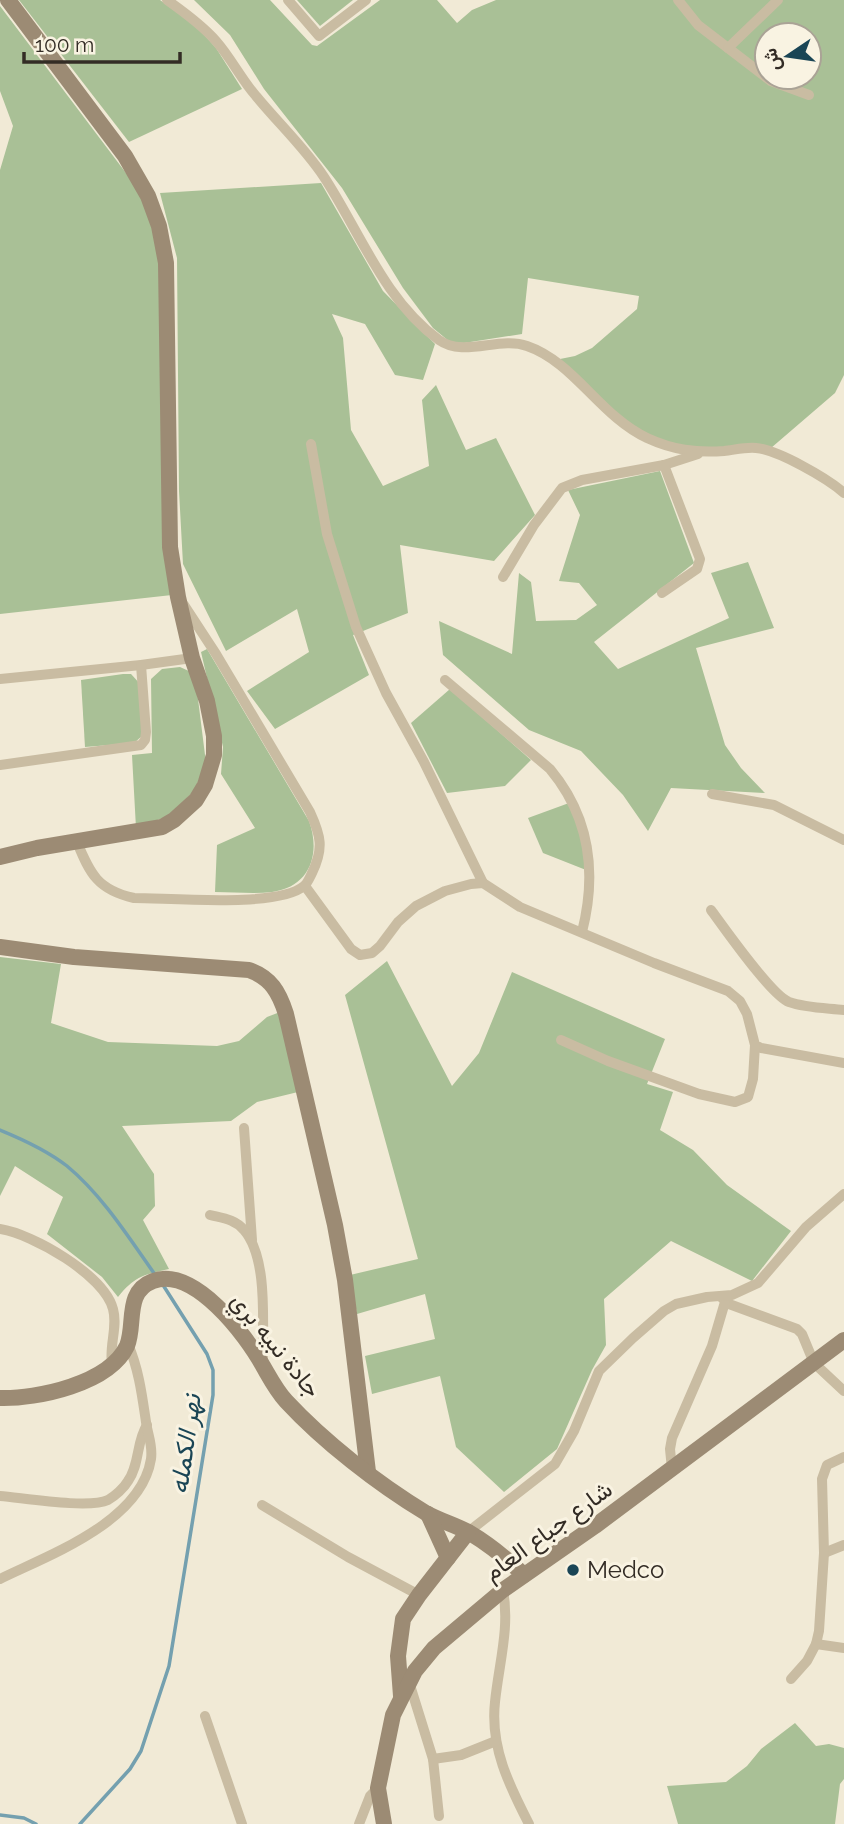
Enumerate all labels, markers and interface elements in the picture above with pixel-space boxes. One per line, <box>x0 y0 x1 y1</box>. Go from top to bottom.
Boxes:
scale bar <box>24 21 180 65</box>
north arrow <box>753 21 823 91</box>
text: 100 m <box>35 32 94 57</box>
text: ش <box>758 46 786 73</box>
street label: جادة نبيه بري <box>221 1286 328 1406</box>
water label: نهر الكمله <box>163 1391 208 1496</box>
street label: شارع جباع العام <box>478 1474 619 1589</box>
place label: Medco <box>587 1555 664 1584</box>
marker: Medco <box>565 1562 581 1578</box>

